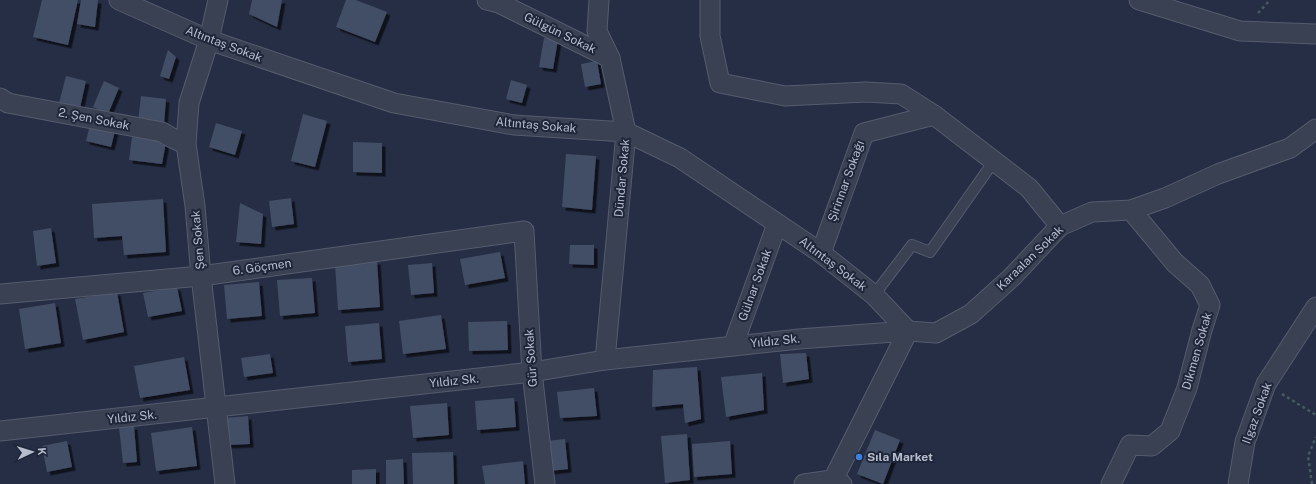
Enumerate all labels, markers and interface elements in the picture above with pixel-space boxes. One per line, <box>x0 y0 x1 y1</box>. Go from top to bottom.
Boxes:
street label: Gülgün Sokak <box>522 9 599 57</box>
street label: Altıntaş Sokak <box>184 23 265 65</box>
street label: 2. Şen Sokak <box>57 105 131 133</box>
street label: Altıntaş Sokak <box>495 114 577 136</box>
street label: Dündar Sokak <box>612 138 632 218</box>
street label: Şirinnar Sokağı <box>825 139 867 223</box>
street label: Şen Sokak <box>188 210 208 270</box>
street label: Karaalan Sokak <box>994 222 1066 293</box>
street label: Altıntaş Sokak <box>796 234 870 294</box>
street label: Gülnar Sokak <box>736 247 775 323</box>
street label: 6. Göçmen <box>232 256 292 278</box>
street label: Dikmen Sokak <box>1179 310 1215 391</box>
street label: Gür Sokak <box>522 328 540 388</box>
street label: Yıldız Sk. <box>750 331 800 351</box>
street label: Yıldız Sk. <box>429 371 479 391</box>
street label: Ilgaz Sokak <box>1239 380 1275 446</box>
street label: Yıldız Sk. <box>107 407 157 427</box>
north arrow <box>12 432 52 472</box>
text: K <box>36 447 48 456</box>
place label: Sıla Market <box>867 450 933 464</box>
marker: Sıla Market <box>854 452 864 462</box>

